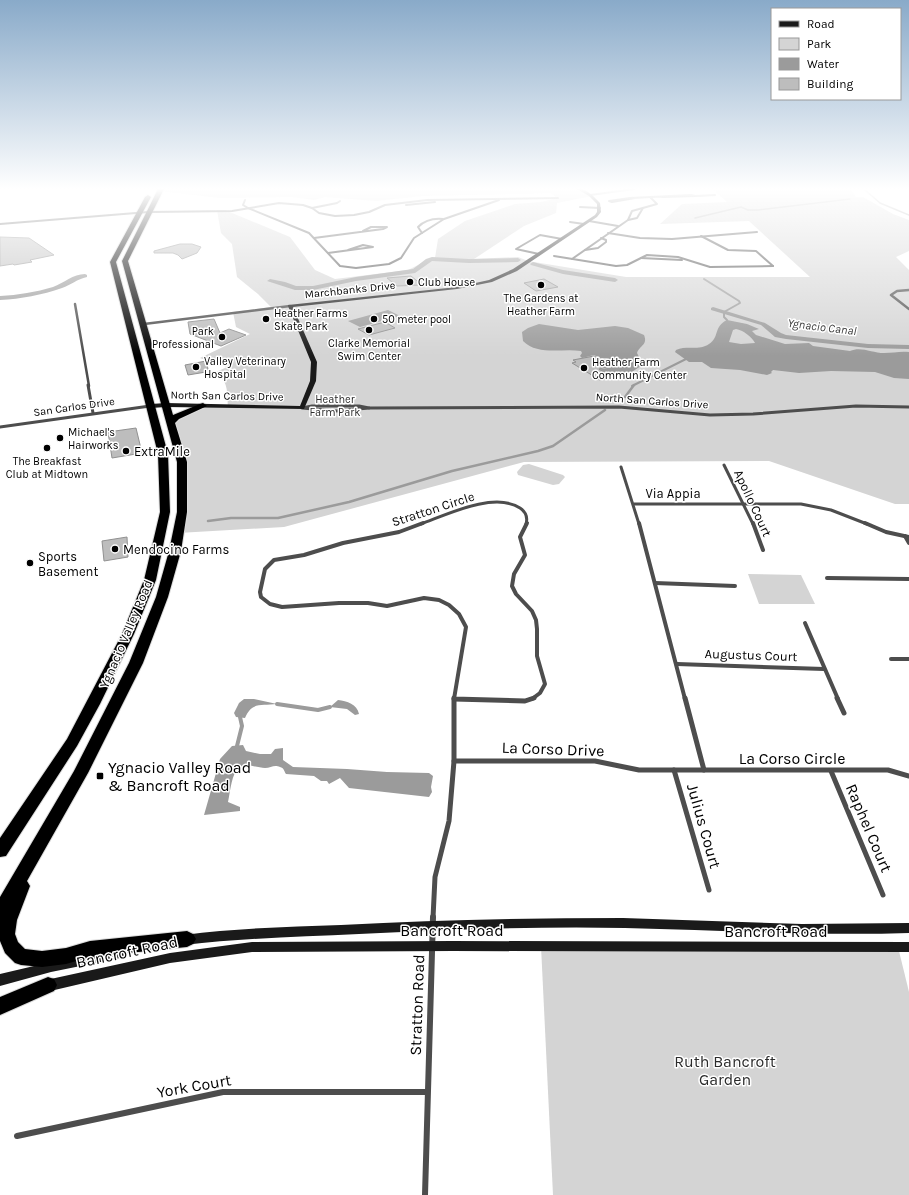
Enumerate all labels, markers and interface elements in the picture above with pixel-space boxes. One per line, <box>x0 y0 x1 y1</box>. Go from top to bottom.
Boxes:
legend <box>771 8 901 100</box>
text: Road <box>807 17 835 31</box>
text: Park <box>807 37 832 51</box>
text: Water <box>807 57 840 71</box>
text: Building <box>807 77 854 91</box>
place label: Club House <box>418 276 475 289</box>
marker: Club House <box>405 277 415 287</box>
street label: Marchbanks Drive <box>304 279 396 301</box>
marker: The Gardens at Heather Farm <box>536 280 546 290</box>
place label: The Gardens at Heather Farm <box>504 292 578 318</box>
place label: Heather Farms Skate Park <box>274 307 348 333</box>
place label: 50 meter pool <box>382 313 451 326</box>
marker: Heather Farms Skate Park <box>261 314 271 324</box>
marker: 50 meter pool <box>369 314 379 324</box>
water label: Ygnacio Canal <box>787 316 857 338</box>
place label: Park Professional <box>152 325 214 351</box>
marker: Clarke Memorial Swim Center <box>364 325 374 335</box>
marker: Park Professional <box>217 332 227 342</box>
place label: Clarke Memorial Swim Center <box>328 337 410 363</box>
place label: Valley Veterinary Hospital <box>204 355 286 381</box>
place label: Heather Farm Community Center <box>592 356 687 382</box>
marker: Valley Veterinary Hospital <box>191 362 201 372</box>
marker: Heather Farm Community Center <box>579 363 589 373</box>
street label: North San Carlos Drive <box>170 389 284 403</box>
street label: North San Carlos Drive <box>595 391 709 411</box>
park label: Heather Farm Park <box>310 393 360 419</box>
street label: San Carlos Drive <box>33 395 116 419</box>
place label: Michael's Hairworks <box>68 426 119 452</box>
marker: Michael's Hairworks <box>55 433 65 443</box>
marker: The Breakfast Club at Midtown <box>42 443 52 453</box>
place label: ExtraMile <box>134 444 190 459</box>
marker: ExtraMile <box>121 446 131 456</box>
place label: The Breakfast Club at Midtown <box>6 455 88 481</box>
street label: Apollo Court <box>731 467 775 539</box>
street label: Via Appia <box>645 486 701 501</box>
street label: Stratton Circle <box>390 488 477 529</box>
place label: Mendocino Farms <box>123 542 229 557</box>
marker: Mendocino Farms <box>110 544 120 554</box>
place label: Sports Basement <box>38 549 98 579</box>
marker: Sports Basement <box>25 558 35 568</box>
street label: Ygnacio Valley Road <box>96 578 156 690</box>
street label: Augustus Court <box>704 646 798 664</box>
street label: La Corso Drive <box>501 738 605 760</box>
street label: La Corso Circle <box>739 749 845 768</box>
place label: Ygnacio Valley Road & Bancroft Road <box>108 758 251 795</box>
marker: Ygnacio Valley Road & Bancroft Road <box>95 771 105 781</box>
street label: Julius Court <box>683 781 725 871</box>
street label: Raphel Court <box>842 781 896 875</box>
street label: Bancroft Road <box>400 921 504 940</box>
street label: Bancroft Road <box>724 922 828 941</box>
street label: Bancroft Road <box>74 932 180 972</box>
street label: Stratton Road <box>406 954 428 1056</box>
park label: Ruth Bancroft Garden <box>674 1052 776 1089</box>
street label: York Court <box>155 1070 233 1102</box>

